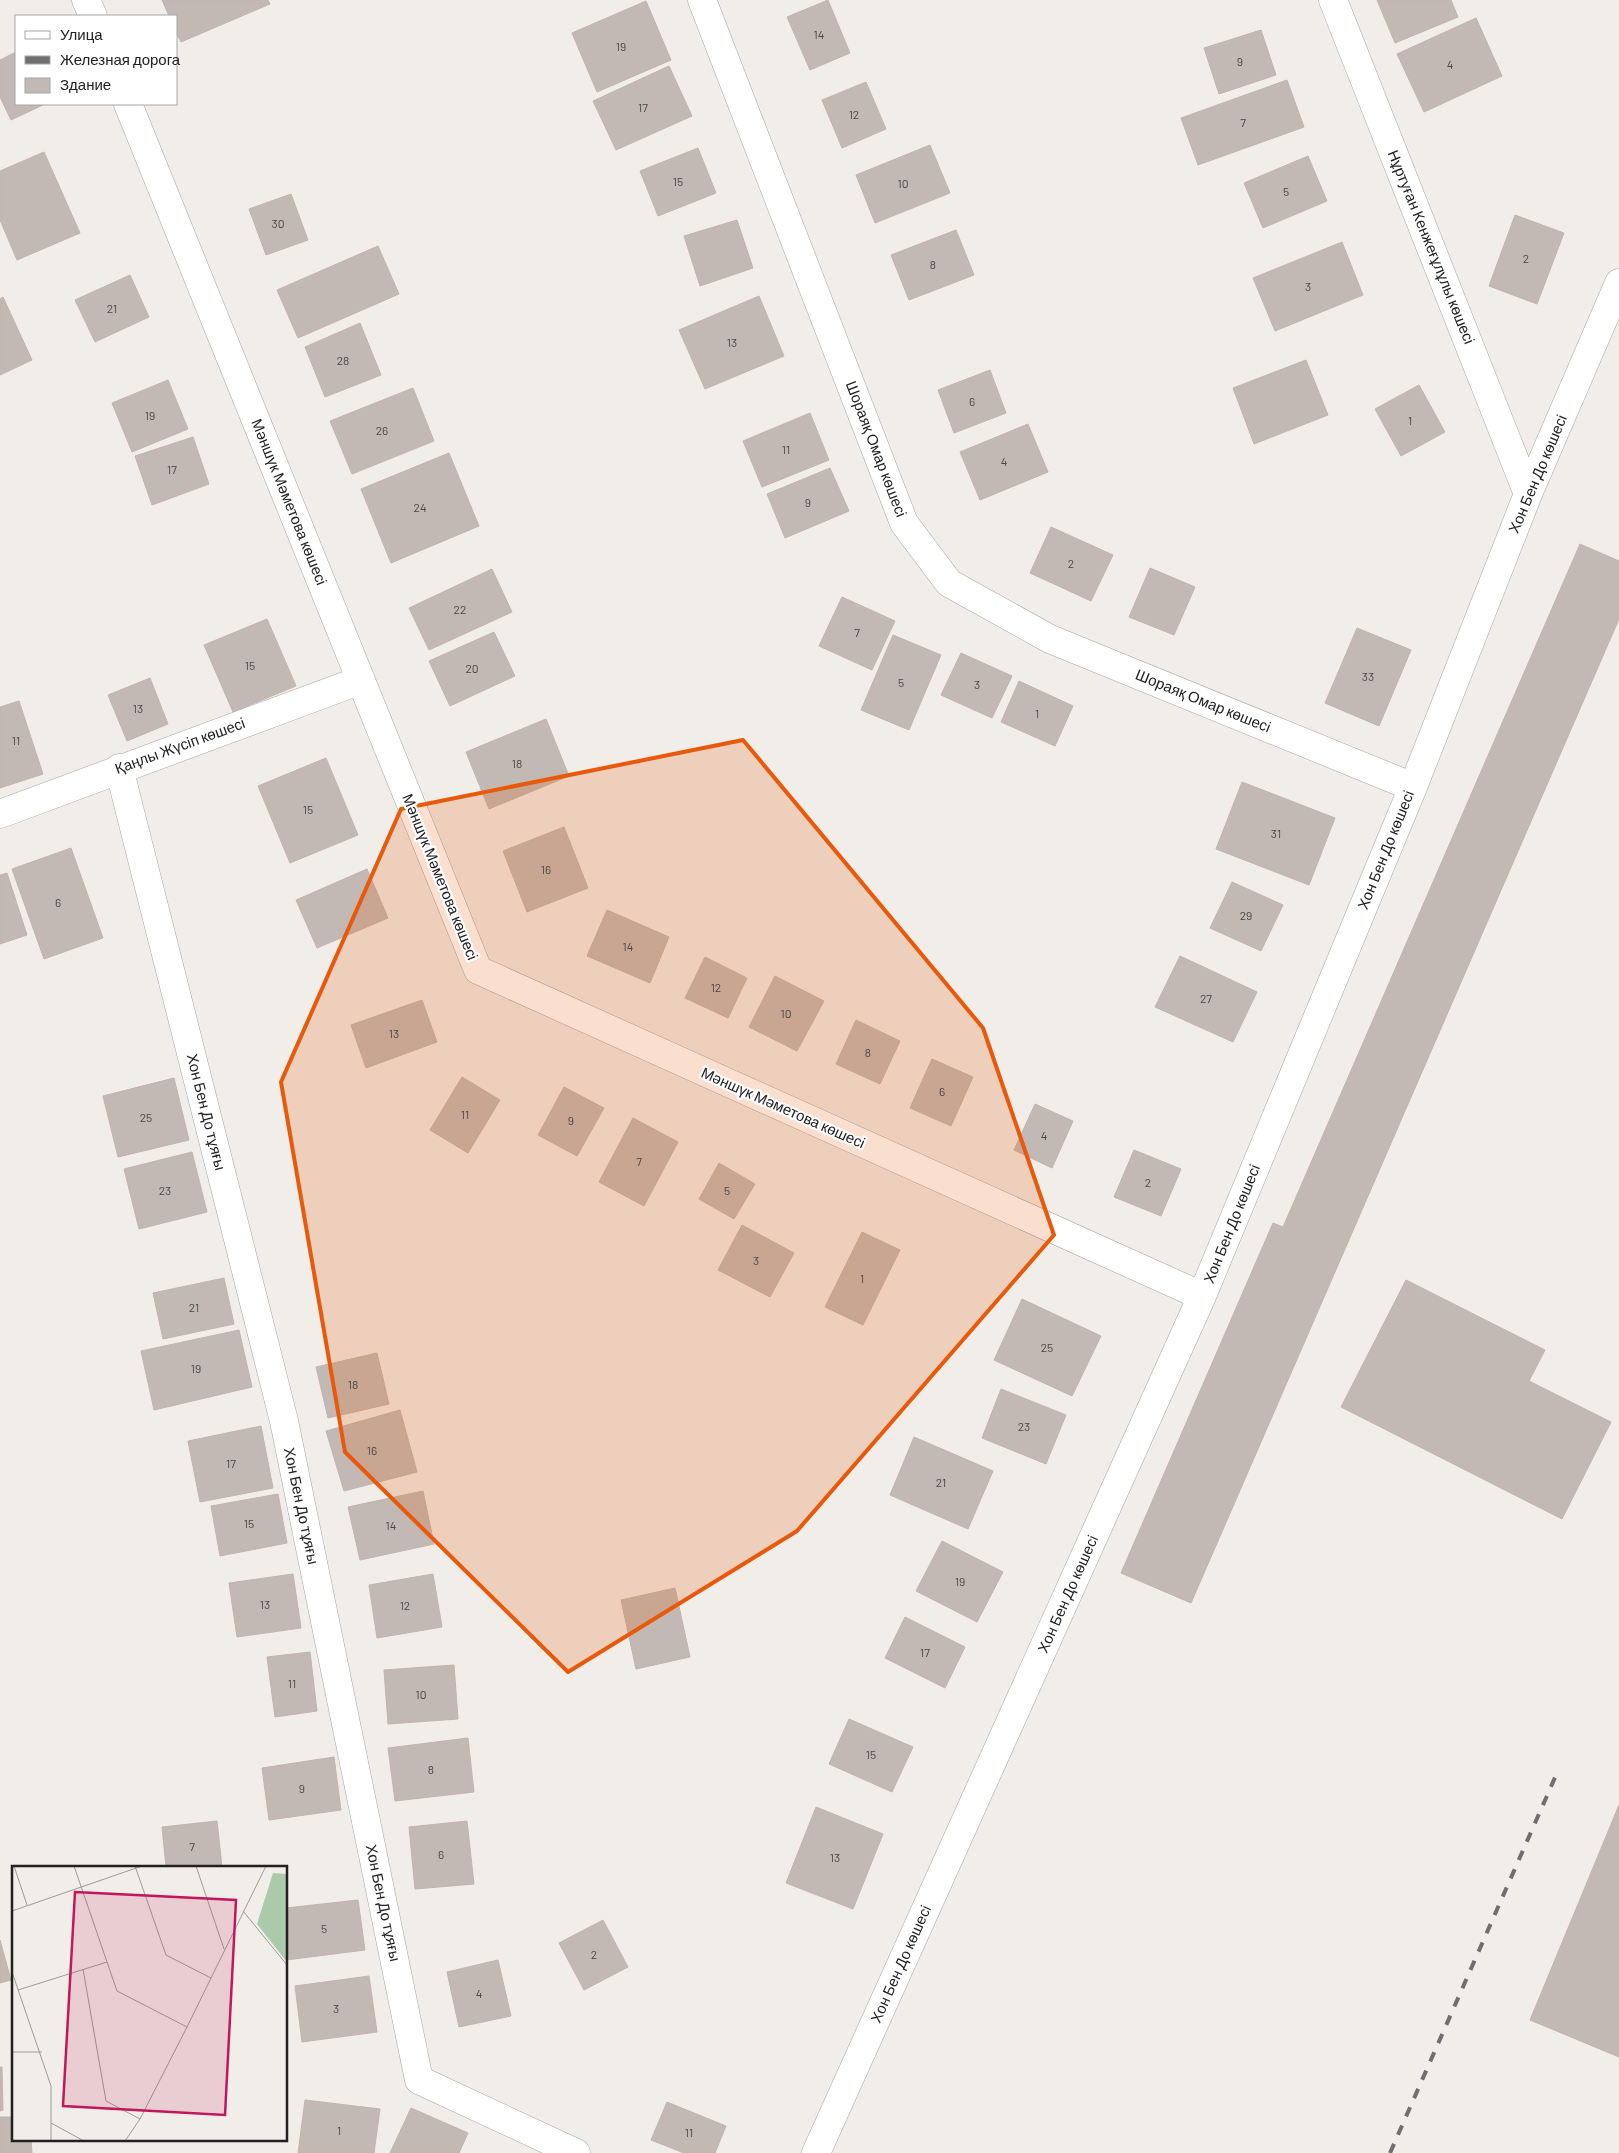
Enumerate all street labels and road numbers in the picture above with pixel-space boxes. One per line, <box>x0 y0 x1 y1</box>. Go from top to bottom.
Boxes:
street label: Нұртуған Кенжеғұлұлы көшесі <box>1385 147 1479 346</box>
street label: Шораяқ Омар көшесі <box>843 378 911 519</box>
street label: Хон Бен До көшесі <box>1504 412 1570 535</box>
street label: Мәншүк Мәметова көшесі <box>248 416 332 587</box>
street label: Шораяқ Омар көшесі <box>1133 665 1274 735</box>
street label: Қаңлы Жүсіп көшесі <box>112 713 247 777</box>
street label: Хон Бен До көшесі <box>1353 788 1417 912</box>
street label: Мәншүк Мәметова көшесі <box>399 791 483 962</box>
street label: Хон Бен До тұяғы <box>184 1052 230 1172</box>
street label: Мәншүк Мәметова көшесі <box>699 1063 868 1151</box>
street label: Хон Бен До көшесі <box>1199 1162 1263 1286</box>
street label: Хон Бен До тұяғы <box>281 1446 323 1566</box>
street label: Хон Бен До көшесі <box>1033 1532 1101 1655</box>
street label: Хон Бен До тұяғы <box>363 1843 405 1963</box>
street label: Хон Бен До көшесі <box>866 1902 934 2025</box>

